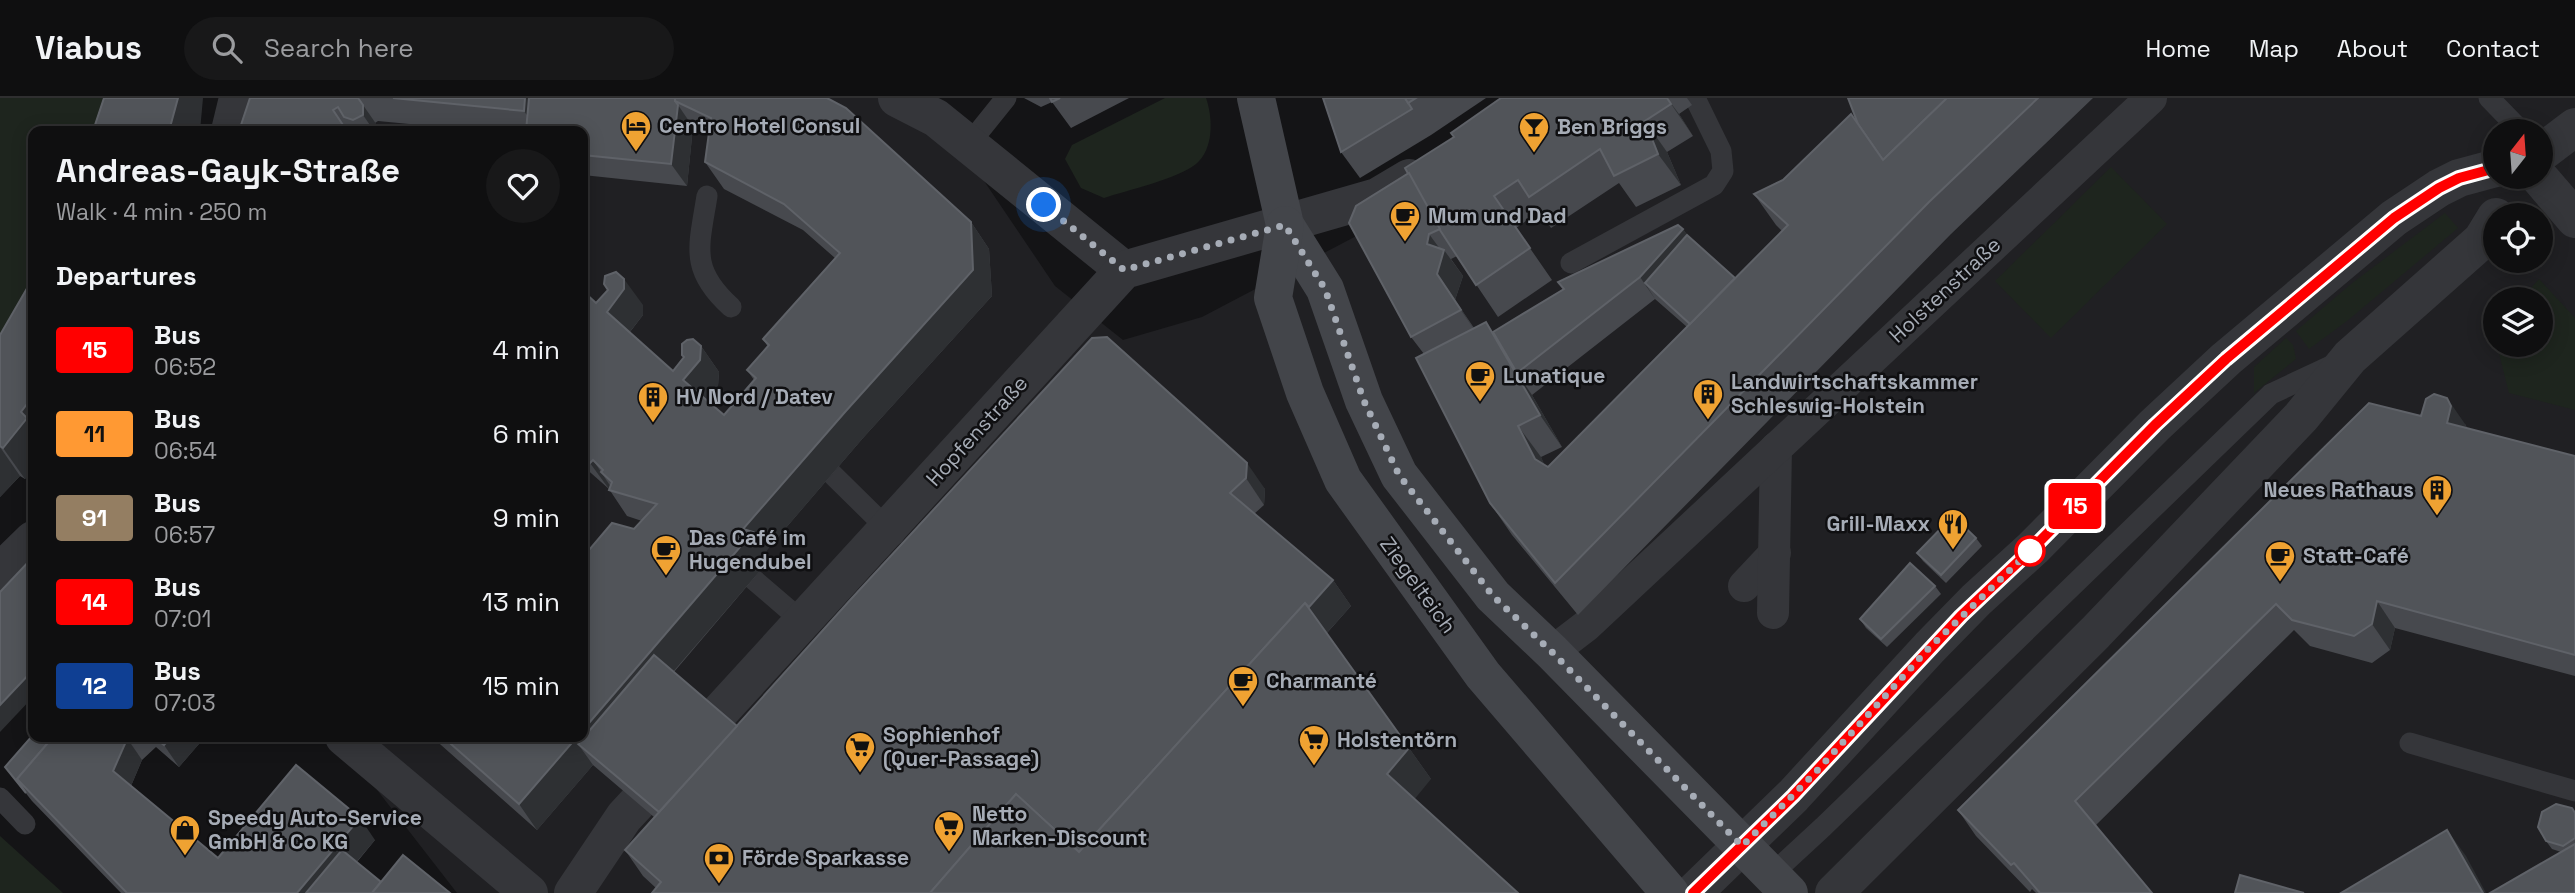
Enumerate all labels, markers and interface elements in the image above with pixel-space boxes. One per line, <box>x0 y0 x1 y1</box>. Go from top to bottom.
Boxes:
search box <box>184 17 674 80</box>
text: Viabus <box>35 27 142 69</box>
icon: search <box>208 29 246 67</box>
text: Search here <box>264 31 414 65</box>
text: Home <box>2145 33 2211 64</box>
text: Map <box>2249 33 2299 64</box>
text: About <box>2337 33 2408 64</box>
text: Contact <box>2446 33 2540 64</box>
hotel icon: Centro Hotel Consul <box>619 109 653 153</box>
bar icon: Ben Briggs <box>1517 110 1551 154</box>
place label: Centro Hotel Consul <box>659 112 860 139</box>
place label: Ben Briggs <box>1557 113 1667 140</box>
north arrow <box>2483 119 2553 189</box>
map controls <box>2483 119 2553 357</box>
button: heart <box>486 149 560 223</box>
text: Andreas-Gayk-Straße <box>56 150 400 192</box>
your location <box>1026 187 1061 222</box>
text: Walk · 4 min · 250 m <box>56 197 267 227</box>
cafe icon: Mum und Dad <box>1388 199 1422 243</box>
place label: Mum und Dad <box>1428 202 1567 229</box>
button: locate <box>2483 203 2553 273</box>
street label: Holstenstraße <box>1883 231 2006 348</box>
text: Departures <box>56 259 197 293</box>
button: layers <box>2483 287 2553 357</box>
text: Bus <box>154 318 201 352</box>
text: 4 min <box>492 333 560 367</box>
text: 15 <box>82 334 107 365</box>
text: 06:52 <box>154 352 216 382</box>
cafe icon: Lunatique <box>1463 359 1497 403</box>
place label: Lunatique <box>1503 362 1605 389</box>
place label: Landwirtschaftskammer Schleswig-Holstein <box>1731 368 1978 419</box>
street label: Hopfenstraße <box>920 370 1033 492</box>
building icon: Landwirtschaftskammer Schleswig-Holstein <box>1691 377 1725 421</box>
building icon: HV Nord / Datev <box>636 380 670 424</box>
place label: HV Nord / Datev <box>676 383 833 410</box>
text: Bus <box>154 402 201 436</box>
text: 6 min <box>493 417 560 451</box>
text: 11 <box>84 418 105 449</box>
text: 06:54 <box>154 436 217 466</box>
building icon: Neues Rathaus <box>2420 473 2454 517</box>
place label: Neues Rathaus <box>2263 476 2414 503</box>
line badge: 15 <box>2044 483 2106 529</box>
text: Bus <box>154 486 201 520</box>
text: 15 <box>2062 490 2088 521</box>
text: 9 min <box>493 501 560 535</box>
text: 91 <box>82 502 107 533</box>
restaurant icon: Grill-Maxx <box>1936 507 1970 551</box>
place label: Grill-Maxx <box>1826 510 1930 537</box>
text: 06:57 <box>154 520 215 550</box>
place label: Das Café im Hugendubel <box>689 524 812 575</box>
street label: Ziegelteich <box>1374 531 1463 638</box>
cafe icon: Das Café im Hugendubel <box>649 533 683 577</box>
unlabelled marker <box>2015 536 2045 566</box>
cafe icon: Statt-Café <box>2263 539 2297 583</box>
place label: Statt-Café <box>2303 542 2409 569</box>
text: Bus <box>154 570 201 604</box>
text: 13 min <box>482 585 560 619</box>
text: 14 <box>81 586 108 617</box>
text: 07:01 <box>154 604 211 634</box>
text: Bus <box>154 654 201 688</box>
cafe icon: Charmanté <box>1226 664 1260 708</box>
place label: Charmanté <box>1266 667 1377 694</box>
text: 15 min <box>482 669 560 703</box>
text: 12 <box>82 670 107 701</box>
text: 07:03 <box>154 688 216 718</box>
place label: Sophienhof (Quer-Passage) <box>883 721 1039 772</box>
supermarket icon: Holstentörn <box>1297 723 1331 767</box>
place label: Holstentörn <box>1337 726 1457 753</box>
supermarket icon: Sophienhof (Quer-Passage) <box>843 730 877 774</box>
place label: Netto Marken-Discount <box>972 800 1147 851</box>
place label: Speedy Auto-Service GmbH & Co KG <box>208 804 422 855</box>
supermarket icon: Netto Marken-Discount <box>932 809 966 853</box>
shop icon: Speedy Auto-Service GmbH & Co KG <box>168 813 202 857</box>
bank icon: Förde Sparkasse <box>702 841 736 885</box>
place label: Förde Sparkasse <box>742 844 909 871</box>

